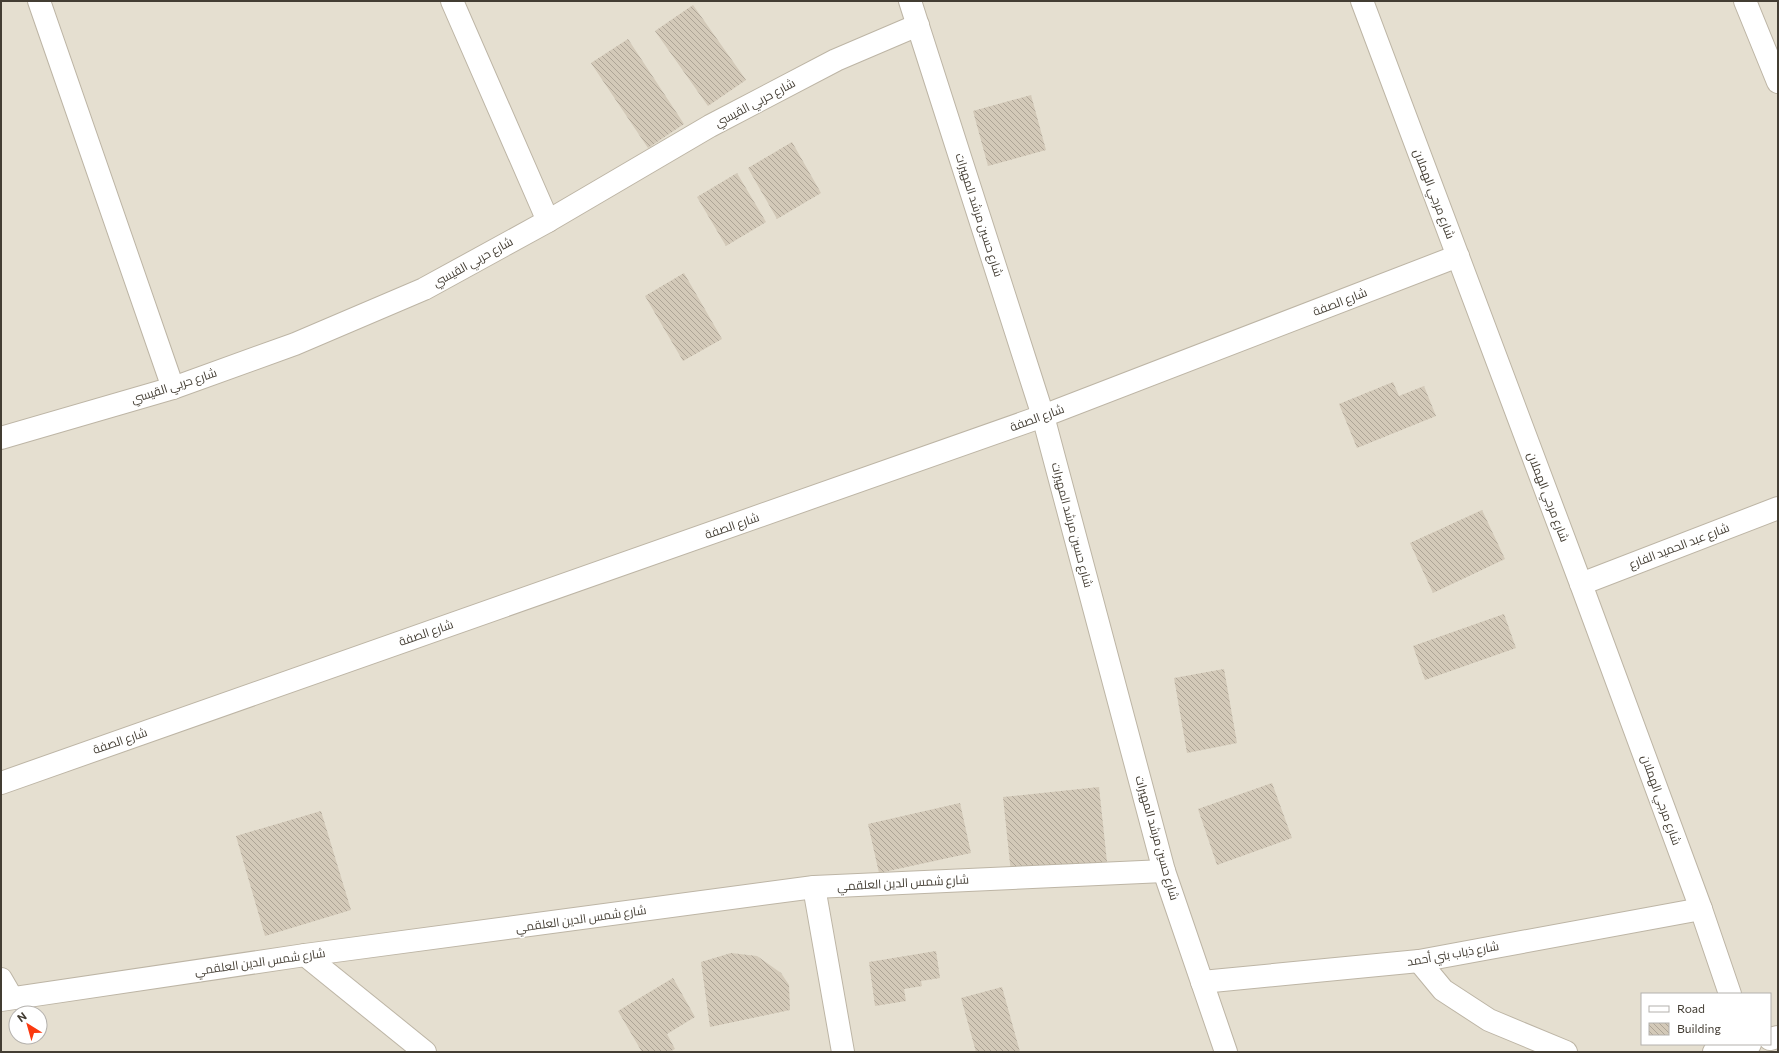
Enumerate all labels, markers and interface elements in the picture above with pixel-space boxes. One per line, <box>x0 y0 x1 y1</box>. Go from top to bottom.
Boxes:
street label: شارع حربي القيسي <box>712 75 799 133</box>
street label: شارع مرجي الهملان <box>1408 147 1459 242</box>
street label: شارع حسين مرشد المهيرات <box>951 151 1007 279</box>
street label: شارع حربي القيسي <box>430 233 517 292</box>
street label: شارع الصفة <box>1311 284 1369 320</box>
street label: شارع حربي القيسي <box>129 365 220 409</box>
street label: شارع الصفة <box>1008 401 1067 435</box>
street label: شارع مرجي الهملان <box>1522 450 1573 545</box>
street label: شارع حسين مرشد المهيرات <box>1048 461 1096 589</box>
street label: شارع الصفة <box>702 509 762 543</box>
street label: شارع عبد الحميد الفارع <box>1626 519 1732 573</box>
street label: شارع الصفة <box>396 616 456 650</box>
street label: شارع الصفة <box>90 724 150 758</box>
street label: شارع مرجي الهملان <box>1635 753 1685 848</box>
street label: شارع حسين مرشد المهيرات <box>1132 774 1182 902</box>
street label: شارع شمس الدين العلقمي <box>837 872 969 896</box>
street label: شارع شمس الدين العلقمي <box>515 902 648 938</box>
street label: شارع ذياب بني أحمد <box>1406 938 1501 972</box>
street label: شارع شمس الدين العلقمي <box>194 945 327 981</box>
legend <box>1641 993 1771 1045</box>
text: Road <box>1677 1001 1705 1015</box>
north arrow <box>8 1005 48 1045</box>
text: N <box>14 1009 29 1024</box>
text: Building <box>1677 1021 1721 1035</box>

